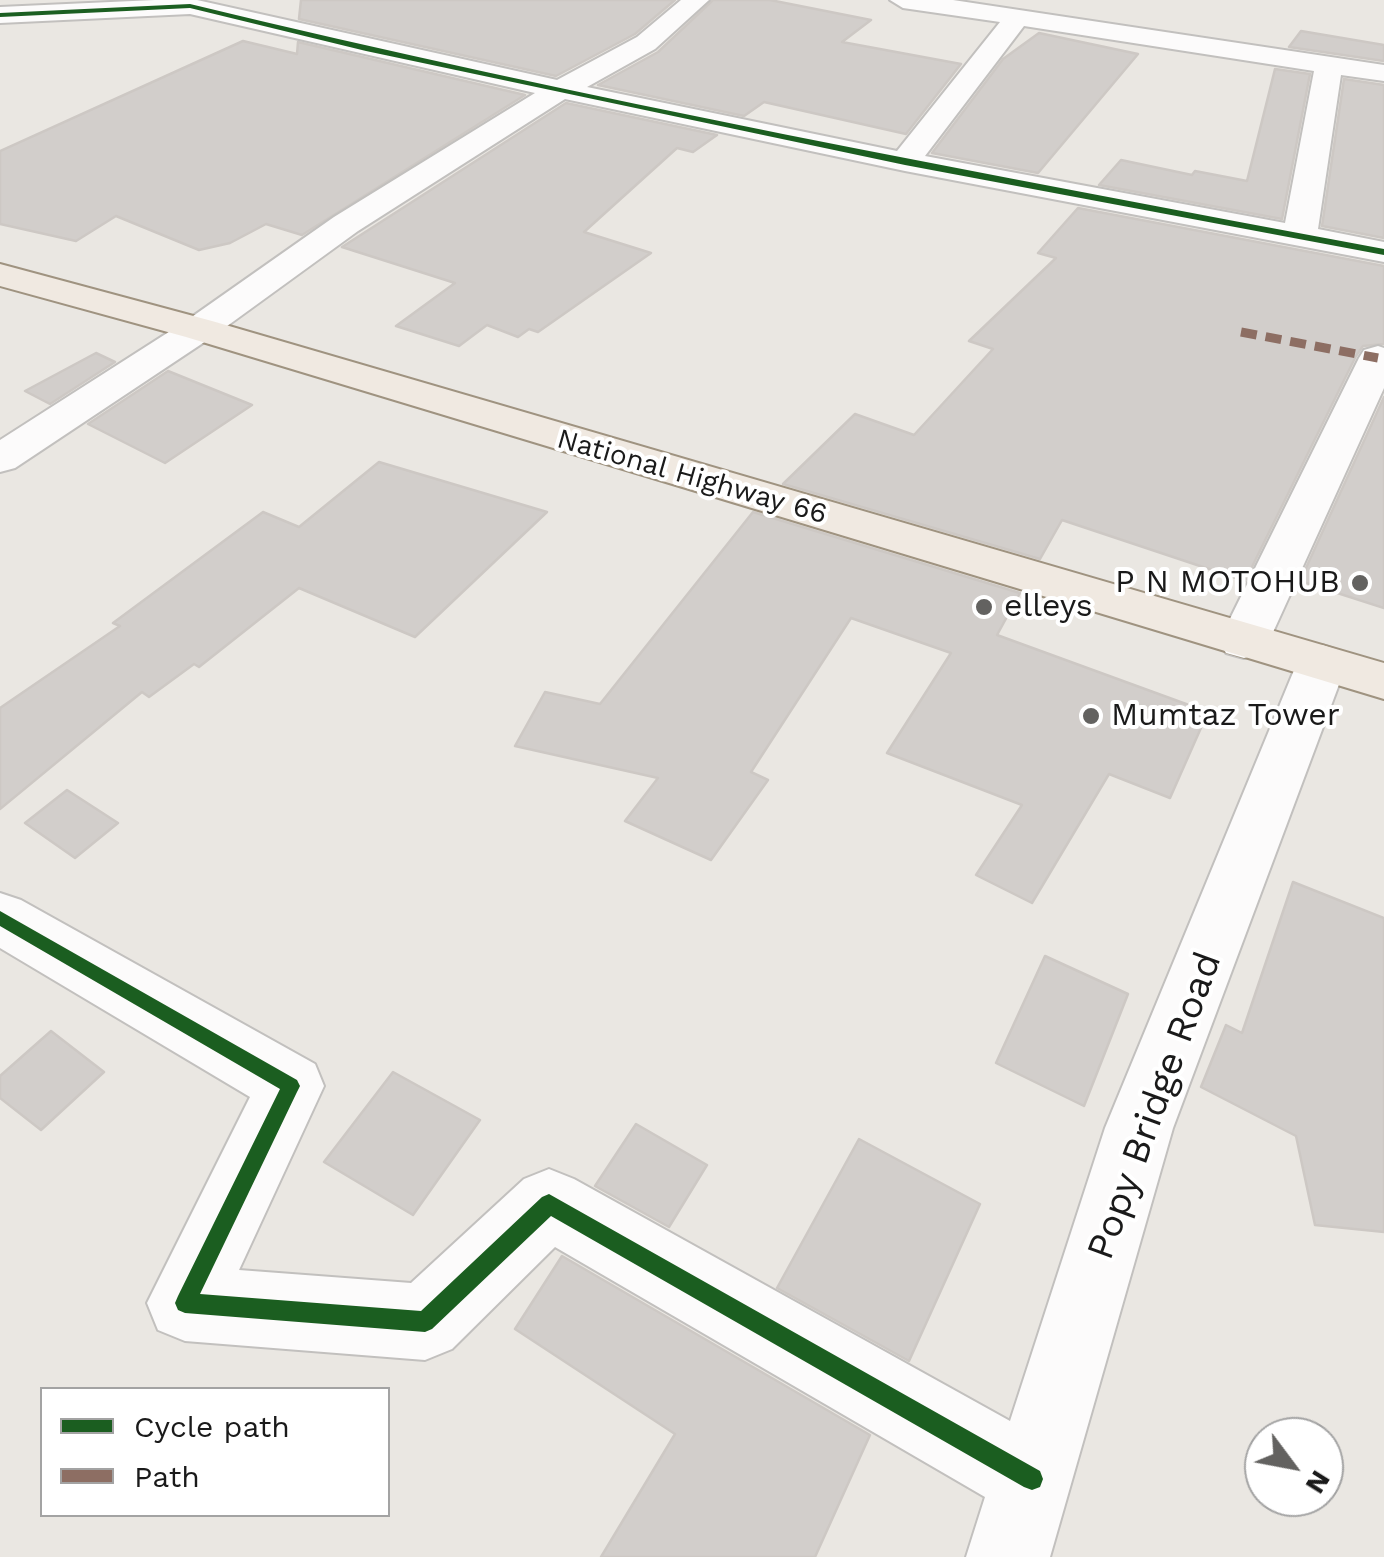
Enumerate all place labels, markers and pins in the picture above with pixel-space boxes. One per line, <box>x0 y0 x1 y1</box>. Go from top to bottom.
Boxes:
place label: P N MOTOHUB <box>1115 564 1340 602</box>
marker: P N MOTOHUB <box>1349 572 1371 594</box>
place label: elleys <box>1004 588 1093 626</box>
marker: elleys <box>973 596 995 618</box>
place label: Mumtaz Tower <box>1111 697 1340 735</box>
marker: Mumtaz Tower <box>1080 705 1102 727</box>

